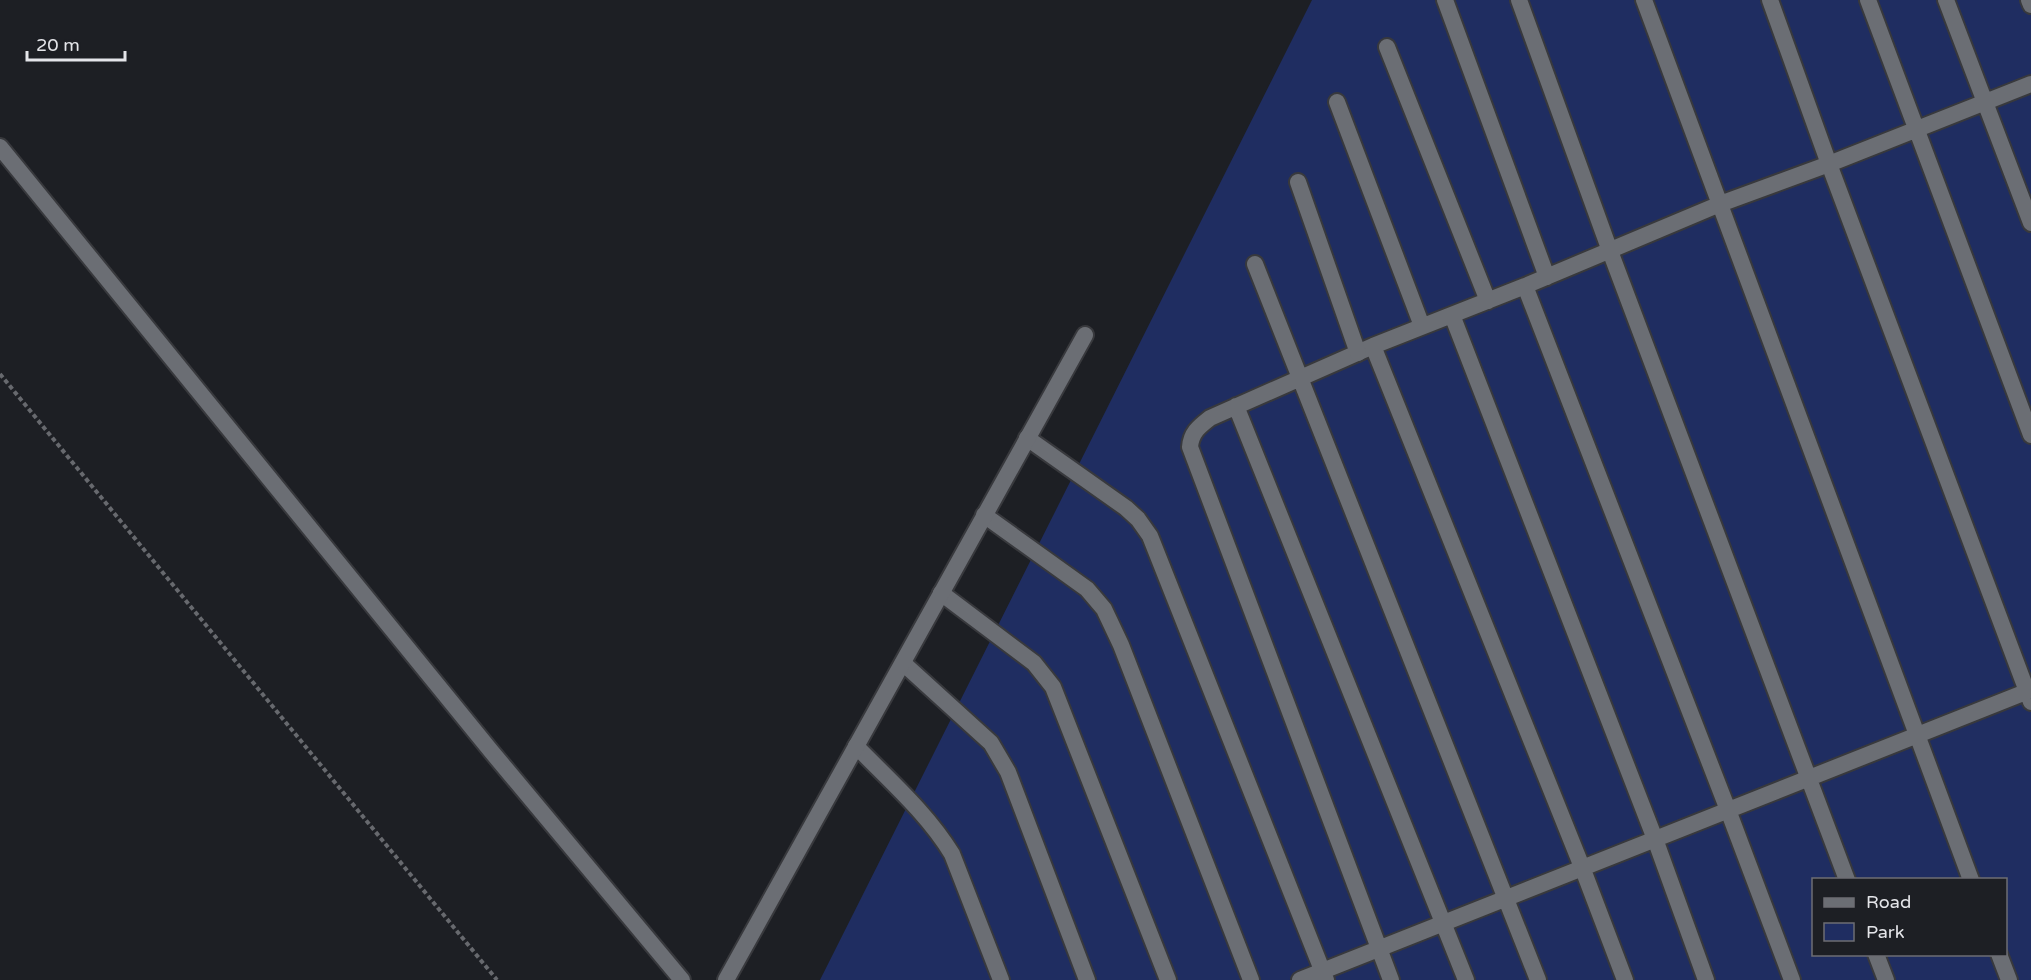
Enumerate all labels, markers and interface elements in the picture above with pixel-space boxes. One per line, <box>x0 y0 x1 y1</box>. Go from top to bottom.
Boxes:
scale bar <box>27 24 124 62</box>
text: 20 m <box>36 34 80 56</box>
legend <box>1812 878 2007 956</box>
text: Road <box>1866 891 1911 913</box>
text: Park <box>1866 921 1905 943</box>

